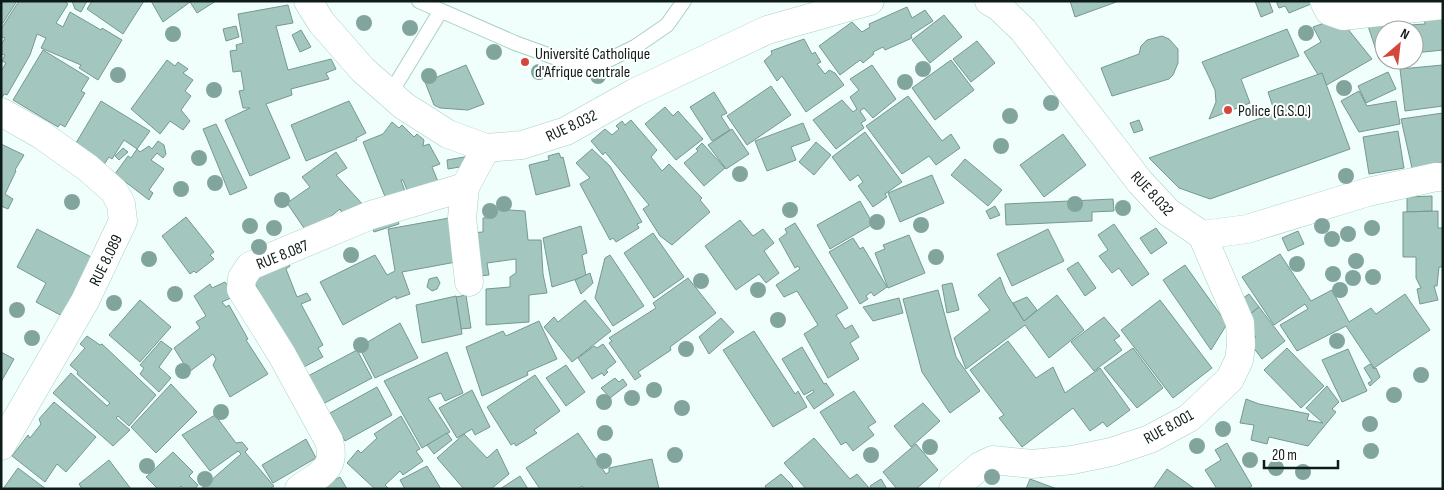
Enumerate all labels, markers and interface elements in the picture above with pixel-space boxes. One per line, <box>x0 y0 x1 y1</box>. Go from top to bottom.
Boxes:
north arrow <box>1374 20 1424 70</box>
text: N <box>1398 25 1412 43</box>
place label: Université Catholique d'Afrique centrale <box>535 45 650 82</box>
marker: Université Catholique d'Afrique centrale <box>519 56 531 68</box>
place label: Police (G.S.O.) <box>1238 102 1311 121</box>
marker: Police (G.S.O.) <box>1222 104 1234 116</box>
street label: RUE 8.032 <box>543 106 600 146</box>
street label: RUE 8.032 <box>1126 168 1177 220</box>
street label: RUE 8.089 <box>86 232 127 290</box>
street label: RUE 8.087 <box>254 236 312 274</box>
street label: RUE 8.001 <box>1141 406 1197 449</box>
scale bar <box>1264 438 1338 470</box>
text: 20 m <box>1272 446 1297 465</box>

